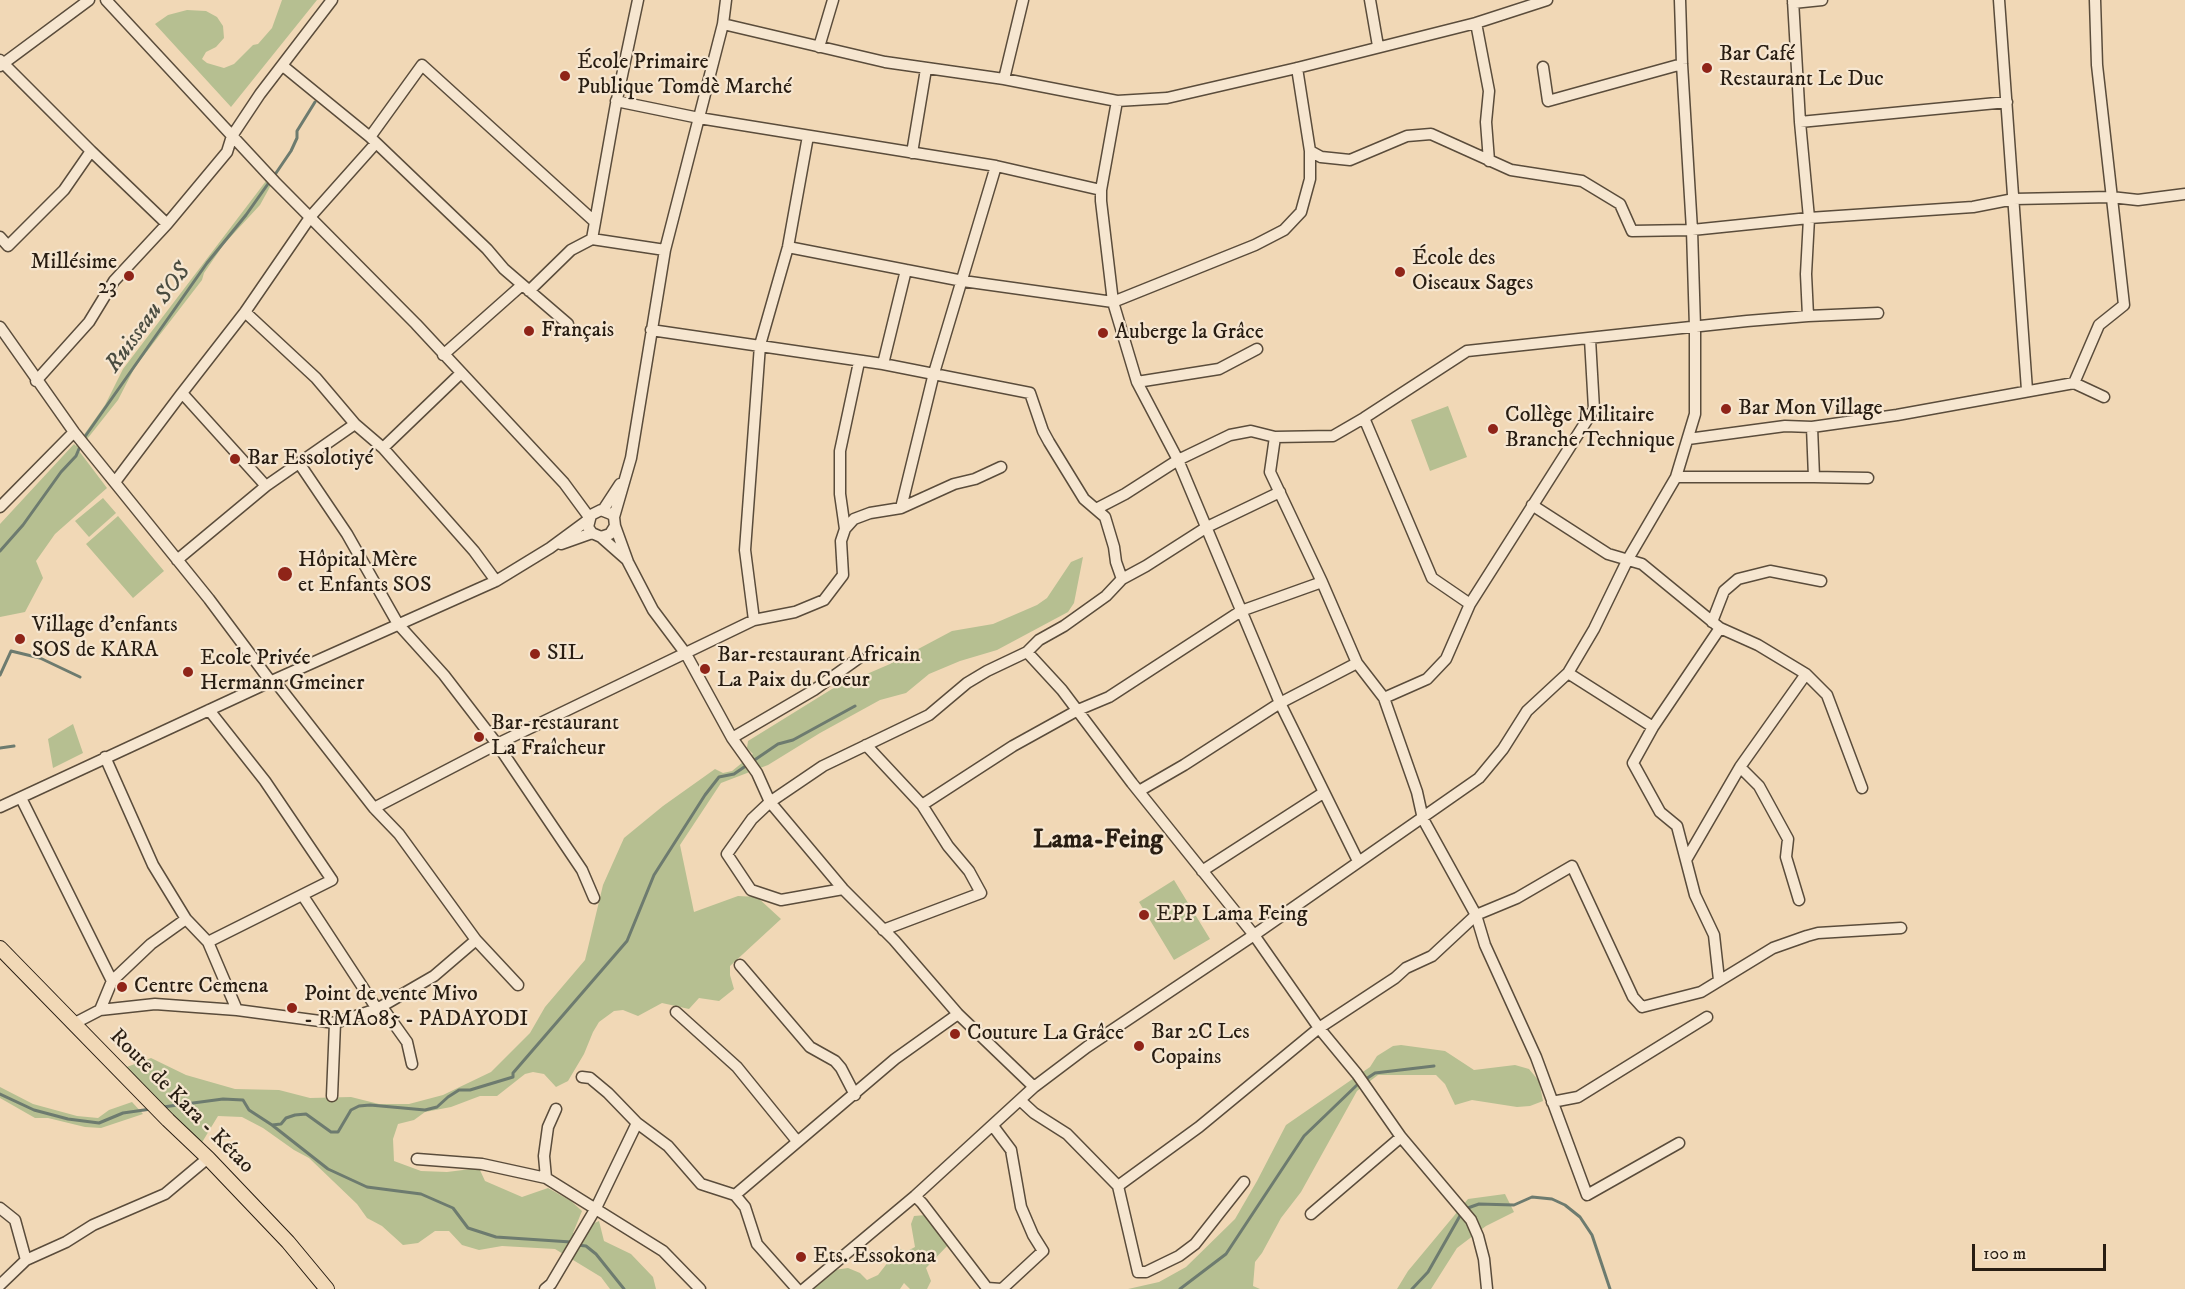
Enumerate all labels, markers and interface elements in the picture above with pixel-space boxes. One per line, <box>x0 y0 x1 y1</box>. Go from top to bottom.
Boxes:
place label: Bar Café Restaurant Le Duc <box>1719 42 1884 94</box>
place label: École Primaire Publique Tomdè Marché <box>577 50 792 101</box>
marker: Bar Café Restaurant Le Duc <box>1700 61 1714 75</box>
marker: École Primaire Publique Tomdè Marché <box>558 69 572 83</box>
place label: École des Oiseaux Sages <box>1412 246 1533 298</box>
place label: Millésime 23 <box>30 250 117 302</box>
water label: Ruisseau SOS <box>100 259 198 379</box>
marker: École des Oiseaux Sages <box>1393 265 1407 279</box>
marker: Millésime 23 <box>122 269 136 283</box>
place label: Français <box>541 318 614 344</box>
place label: Auberge la Grâce <box>1115 320 1264 346</box>
marker: Français <box>522 324 536 338</box>
marker: Auberge la Grâce <box>1096 326 1110 340</box>
place label: Bar Mon Village <box>1738 396 1883 422</box>
marker: Bar Mon Village <box>1719 402 1733 416</box>
place label: Collège Militaire Branche Technique <box>1505 403 1675 454</box>
marker: Collège Militaire Branche Technique <box>1486 422 1500 436</box>
place label: Bar Essolotiyé <box>247 446 374 472</box>
marker: Bar Essolotiyé <box>228 452 242 466</box>
place label: Hôpital Mère et Enfants SOS <box>298 548 431 600</box>
marker: Hôpital Mère et Enfants SOS <box>276 565 294 583</box>
place label: Village d'enfants SOS de KARA <box>32 613 178 664</box>
marker: Village d'enfants SOS de KARA <box>13 632 27 646</box>
place label: SIL <box>547 641 583 667</box>
place label: Bar-restaurant Africain La Paix du Coeur <box>717 643 921 694</box>
place label: Ecole Privée Hermann Gmeiner <box>200 646 364 698</box>
marker: SIL <box>528 647 542 661</box>
marker: Bar-restaurant Africain La Paix du Coeur <box>698 662 712 676</box>
marker: Ecole Privée Hermann Gmeiner <box>181 665 195 679</box>
place label: Bar-restaurant La Fraîcheur <box>491 711 619 762</box>
marker: Bar-restaurant La Fraîcheur <box>472 730 486 744</box>
district label: Lama-Feing <box>1033 826 1163 858</box>
place label: EPP Lama Feing <box>1156 902 1308 928</box>
marker: EPP Lama Feing <box>1137 908 1151 922</box>
place label: Centre Cemena <box>134 974 268 1000</box>
marker: Centre Cemena <box>115 980 129 994</box>
place label: Point de vente Mivo - RMA085 - PADAYODI <box>304 982 528 1034</box>
marker: Point de vente Mivo - RMA085 - PADAYODI <box>285 1001 299 1015</box>
place label: Bar 2C Les Copains <box>1151 1020 1250 1072</box>
place label: Couture La Grâce <box>967 1021 1124 1047</box>
street label: Route de Kara - Kétao <box>103 1024 259 1180</box>
marker: Couture La Grâce <box>948 1027 962 1041</box>
marker: Bar 2C Les Copains <box>1132 1039 1146 1053</box>
scale bar <box>1975 1232 2108 1270</box>
text: 100 m <box>1983 1243 2026 1265</box>
place label: Ets. Essokona <box>813 1244 936 1270</box>
marker: Ets. Essokona <box>794 1250 808 1264</box>

